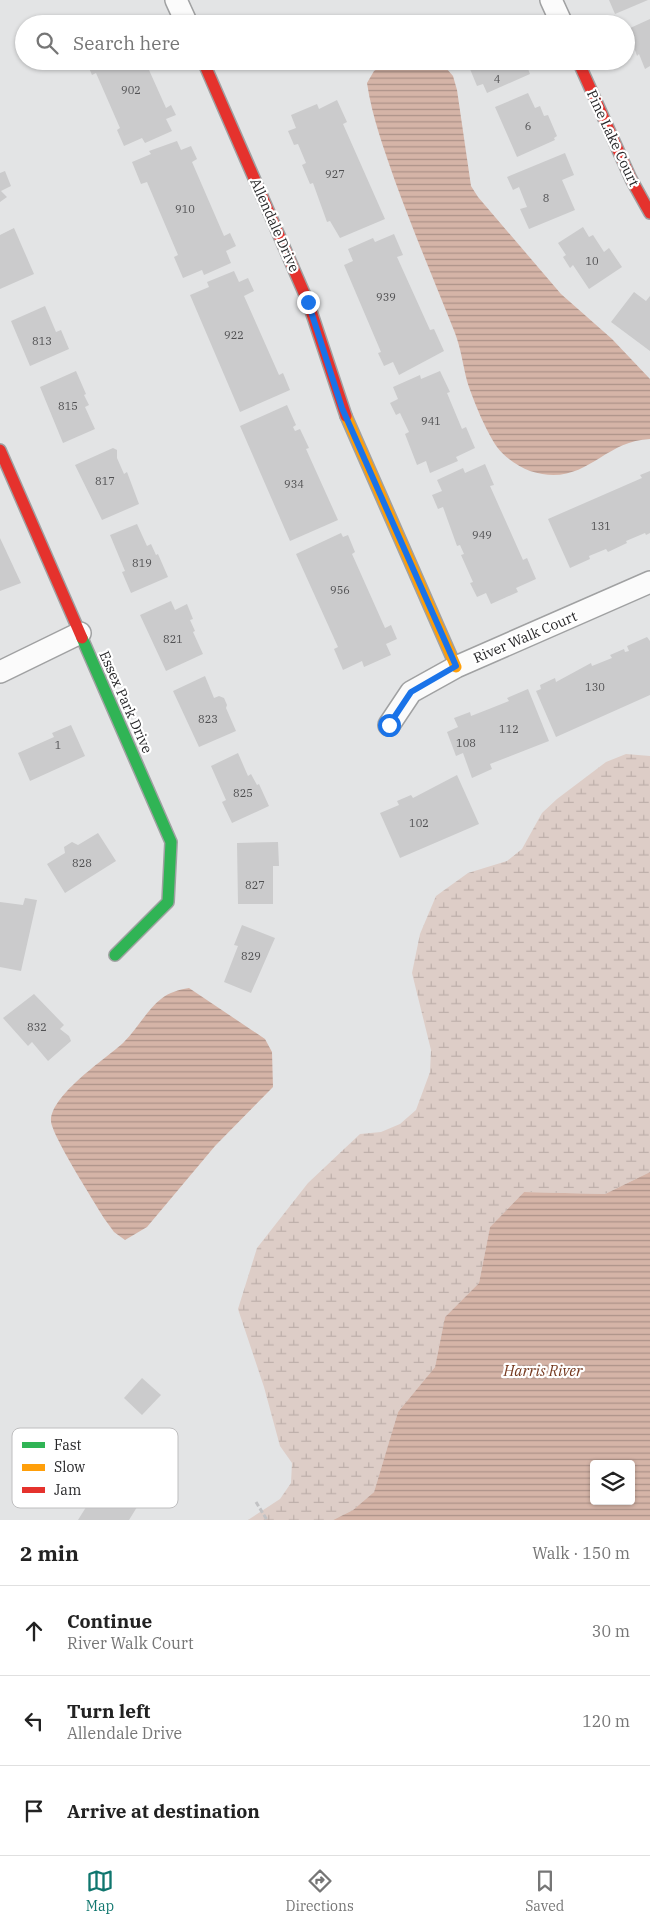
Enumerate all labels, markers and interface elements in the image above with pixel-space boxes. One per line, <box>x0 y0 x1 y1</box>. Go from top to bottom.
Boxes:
search box <box>15 15 635 70</box>
icon: search <box>33 29 61 57</box>
text: Search here <box>73 31 180 55</box>
house number: 4 <box>494 72 501 86</box>
house number: 902 <box>121 83 141 97</box>
street label: Pine Lake Court <box>583 87 643 189</box>
house number: 6 <box>525 119 531 133</box>
house number: 927 <box>325 167 345 181</box>
street label: Allendale Drive <box>246 175 304 275</box>
house number: 8 <box>543 191 549 205</box>
house number: 910 <box>175 202 195 216</box>
house number: 10 <box>585 254 599 268</box>
house number: 939 <box>376 290 396 304</box>
route end <box>297 291 320 314</box>
house number: 922 <box>224 328 244 342</box>
house number: 813 <box>32 334 52 348</box>
house number: 815 <box>58 399 78 413</box>
house number: 941 <box>421 414 441 428</box>
house number: 817 <box>95 474 115 488</box>
house number: 934 <box>284 477 304 491</box>
house number: 131 <box>591 519 611 533</box>
house number: 949 <box>472 528 492 542</box>
house number: 819 <box>132 556 152 570</box>
house number: 956 <box>330 583 350 597</box>
street label: River Walk Court <box>470 607 580 667</box>
house number: 821 <box>163 632 183 646</box>
street label: Essex Park Drive <box>95 648 157 756</box>
house number: 130 <box>585 680 605 694</box>
house number: 823 <box>198 712 218 726</box>
route start <box>378 714 401 737</box>
house number: 112 <box>499 722 519 736</box>
house number: 108 <box>456 736 476 750</box>
house number: 1 <box>55 738 61 752</box>
house number: 825 <box>233 786 253 800</box>
house number: 102 <box>409 816 429 830</box>
house number: 828 <box>72 856 92 870</box>
house number: 827 <box>245 878 265 892</box>
house number: 829 <box>241 949 261 963</box>
house number: 832 <box>27 1020 47 1034</box>
water label: Harris River <box>502 1361 583 1380</box>
legend <box>12 1428 178 1508</box>
text: Fast <box>54 1436 82 1454</box>
text: Slow <box>54 1458 85 1476</box>
map controls <box>590 1460 635 1505</box>
button: layers <box>590 1460 635 1505</box>
text: Jam <box>54 1481 81 1499</box>
text: 2 min <box>20 1539 79 1567</box>
text: Walk · 150 m <box>532 1543 630 1563</box>
text: Continue <box>67 1609 152 1633</box>
icon: ahead <box>20 1617 48 1645</box>
text: 30 m <box>592 1621 630 1641</box>
text: River Walk Court <box>67 1633 194 1653</box>
text: Turn left <box>67 1699 150 1723</box>
icon: left <box>20 1707 48 1735</box>
text: 120 m <box>582 1711 630 1731</box>
text: Allendale Drive <box>67 1723 182 1743</box>
icon: arrive <box>20 1797 48 1825</box>
text: Arrive at destination <box>67 1799 260 1823</box>
tab: Map <box>86 1867 114 1915</box>
tab: Directions <box>286 1867 354 1915</box>
tab: Saved <box>525 1867 564 1915</box>

